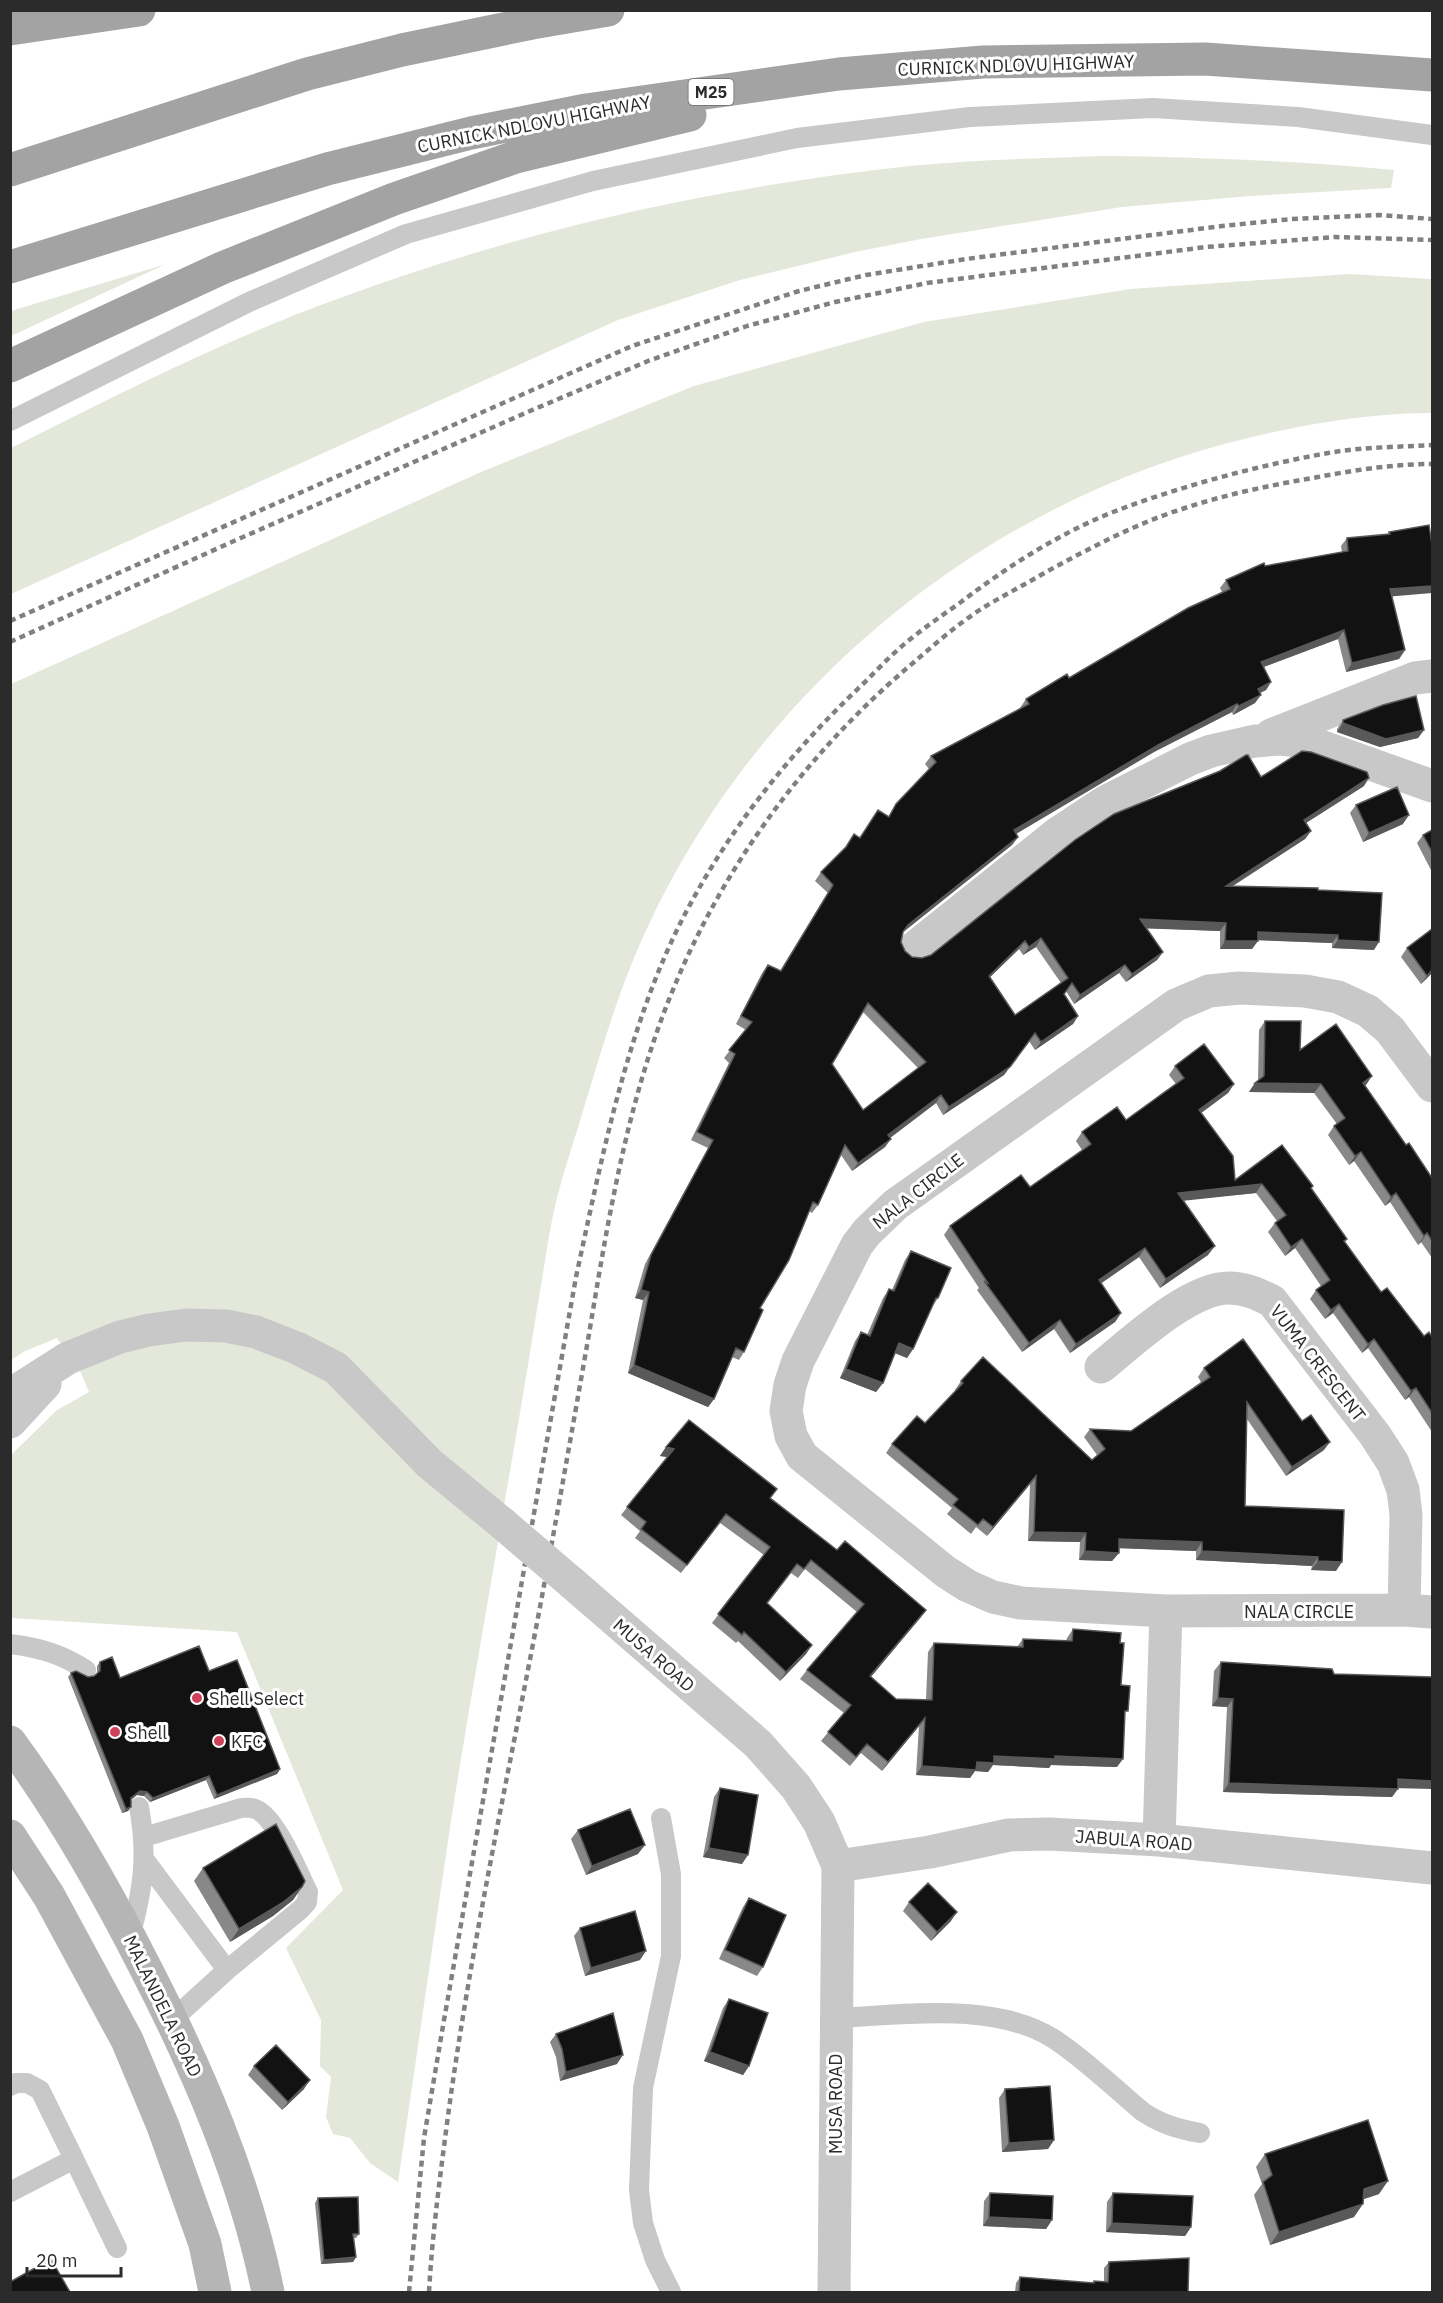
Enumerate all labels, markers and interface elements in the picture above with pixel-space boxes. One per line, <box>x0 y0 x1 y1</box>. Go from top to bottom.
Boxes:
street label: CURNICK NDLOVU HIGHWAY <box>897 49 1135 81</box>
road number: M25 <box>688 79 734 105</box>
street label: CURNICK NDLOVU HIGHWAY <box>415 90 653 158</box>
street label: NALA CIRCLE <box>868 1148 968 1234</box>
street label: VUMA CRESCENT <box>1265 1300 1371 1426</box>
street label: NALA CIRCLE <box>1244 1600 1354 1623</box>
street label: MUSA ROAD <box>609 1613 699 1697</box>
place label: Shell Select <box>209 1687 304 1710</box>
marker: Shell Select <box>190 1691 204 1705</box>
place label: Shell <box>127 1721 167 1744</box>
marker: Shell <box>108 1725 122 1739</box>
place label: KFC <box>231 1730 263 1753</box>
marker: KFC <box>212 1734 226 1748</box>
street label: JABULA ROAD <box>1075 1824 1193 1856</box>
street label: MALANDELA ROAD <box>119 1931 207 2081</box>
street label: MUSA ROAD <box>824 2054 847 2154</box>
scale bar <box>27 2240 122 2278</box>
text: 20 m <box>36 2249 78 2272</box>

